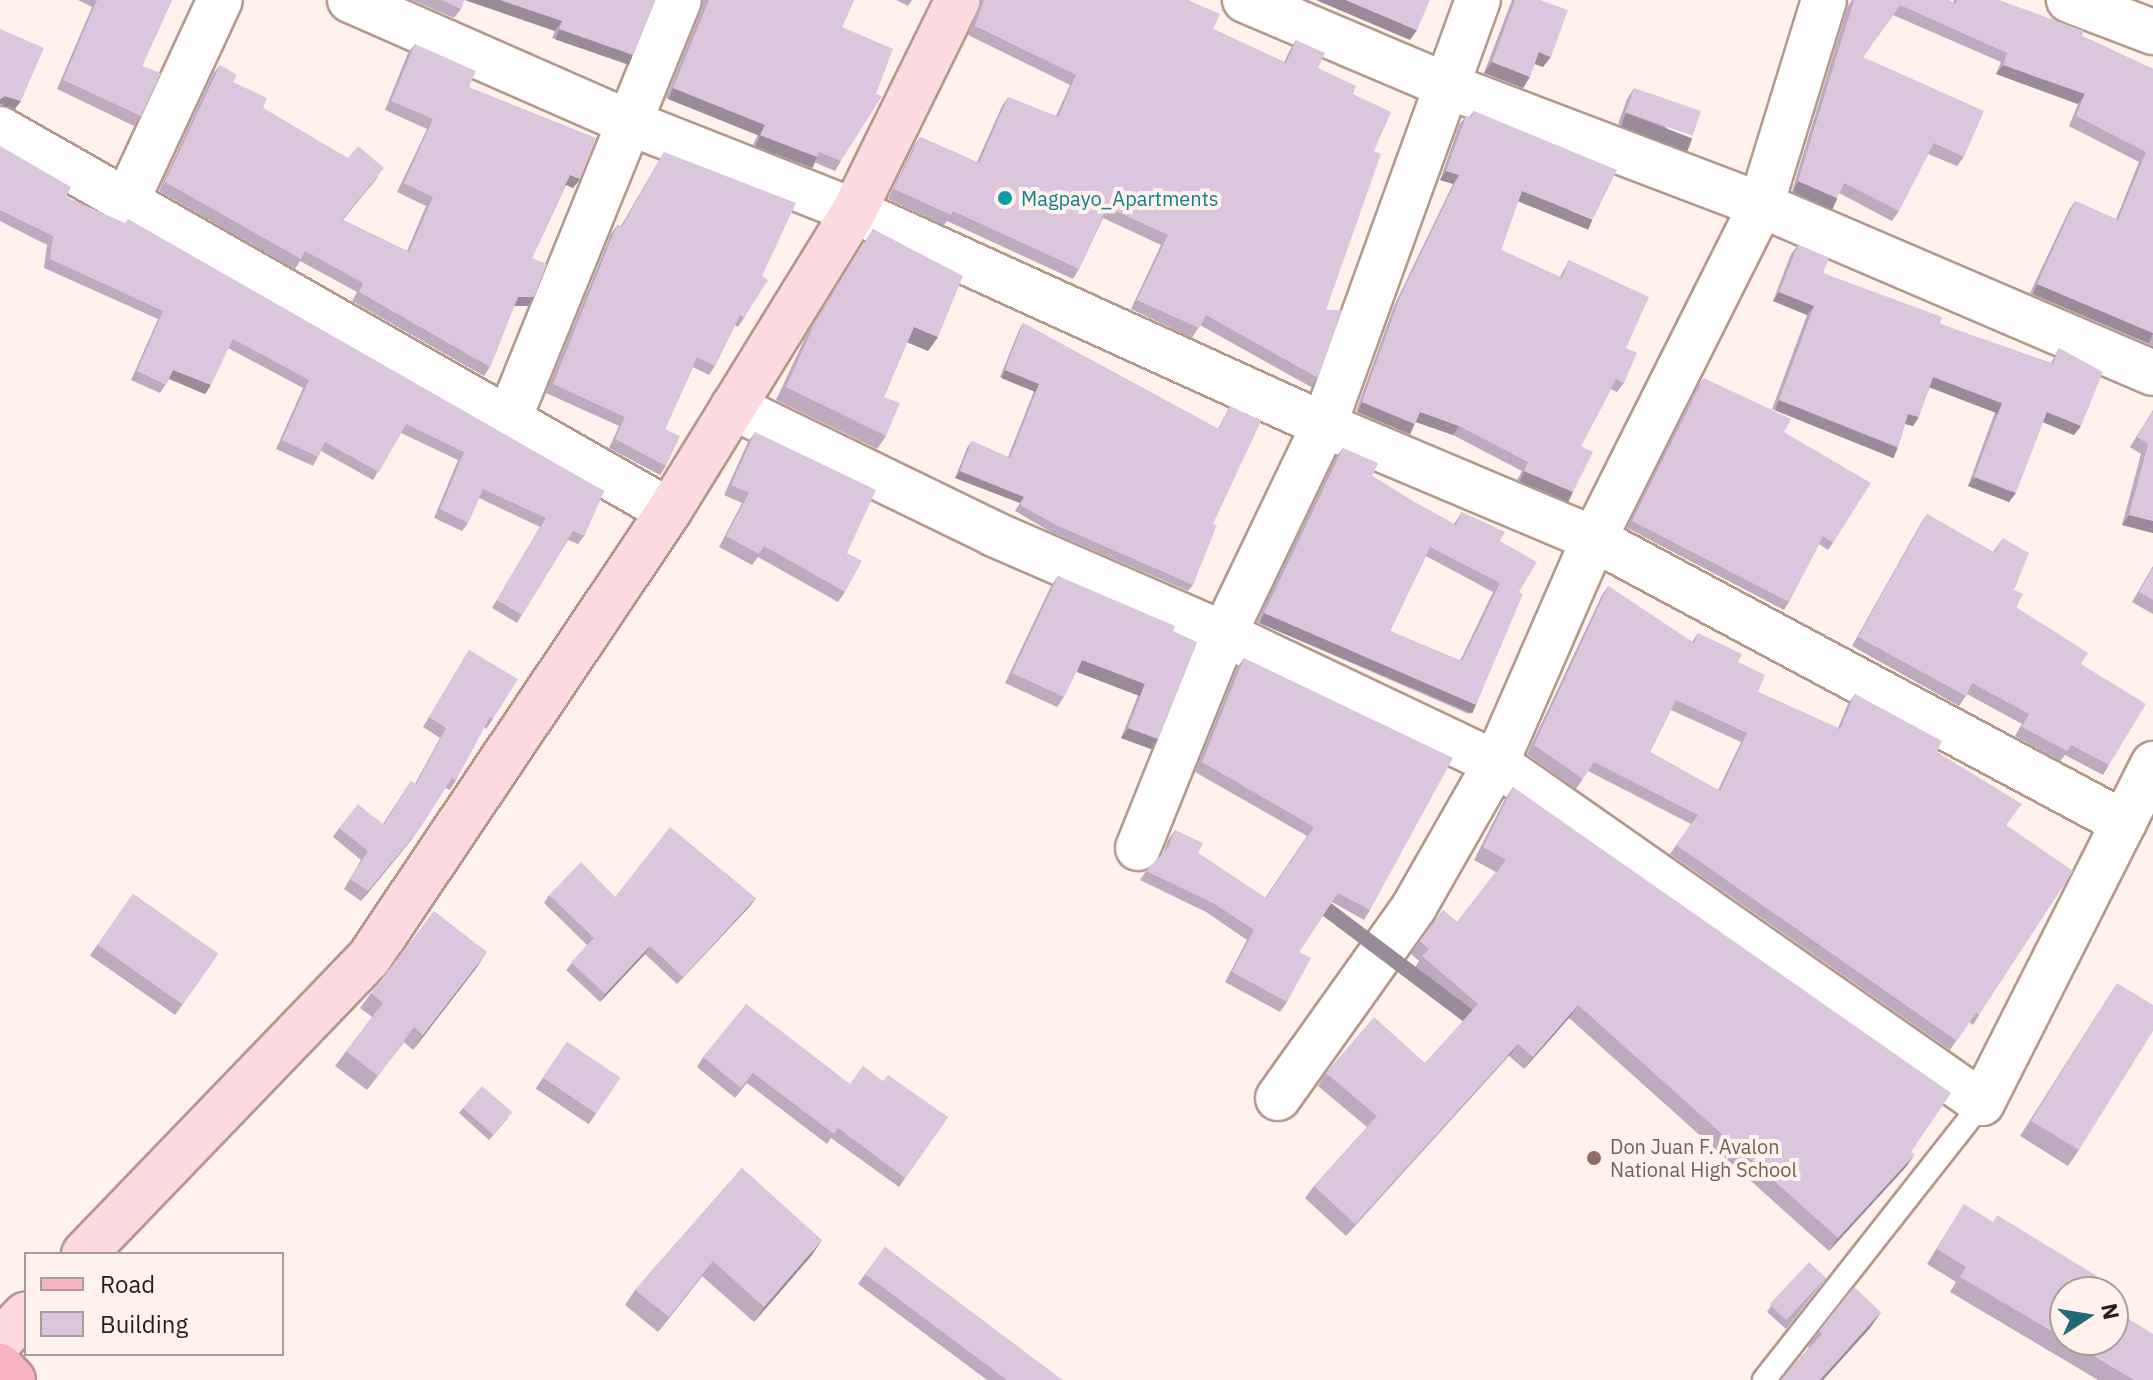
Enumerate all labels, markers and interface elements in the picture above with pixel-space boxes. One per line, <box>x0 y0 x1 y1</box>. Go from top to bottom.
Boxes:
place label: Magpayo_Apartments <box>1021 186 1218 210</box>
marker: Magpayo_Apartments <box>996 189 1014 207</box>
place label: Don Juan F. Avalon National High School <box>1610 1134 1797 1181</box>
marker: Don Juan F. Avalon National High School <box>1585 1149 1603 1167</box>
legend <box>24 1252 284 1356</box>
text: Road <box>100 1268 155 1300</box>
north arrow <box>2049 1276 2129 1356</box>
text: N <box>2095 1301 2127 1322</box>
text: Building <box>100 1308 188 1340</box>

